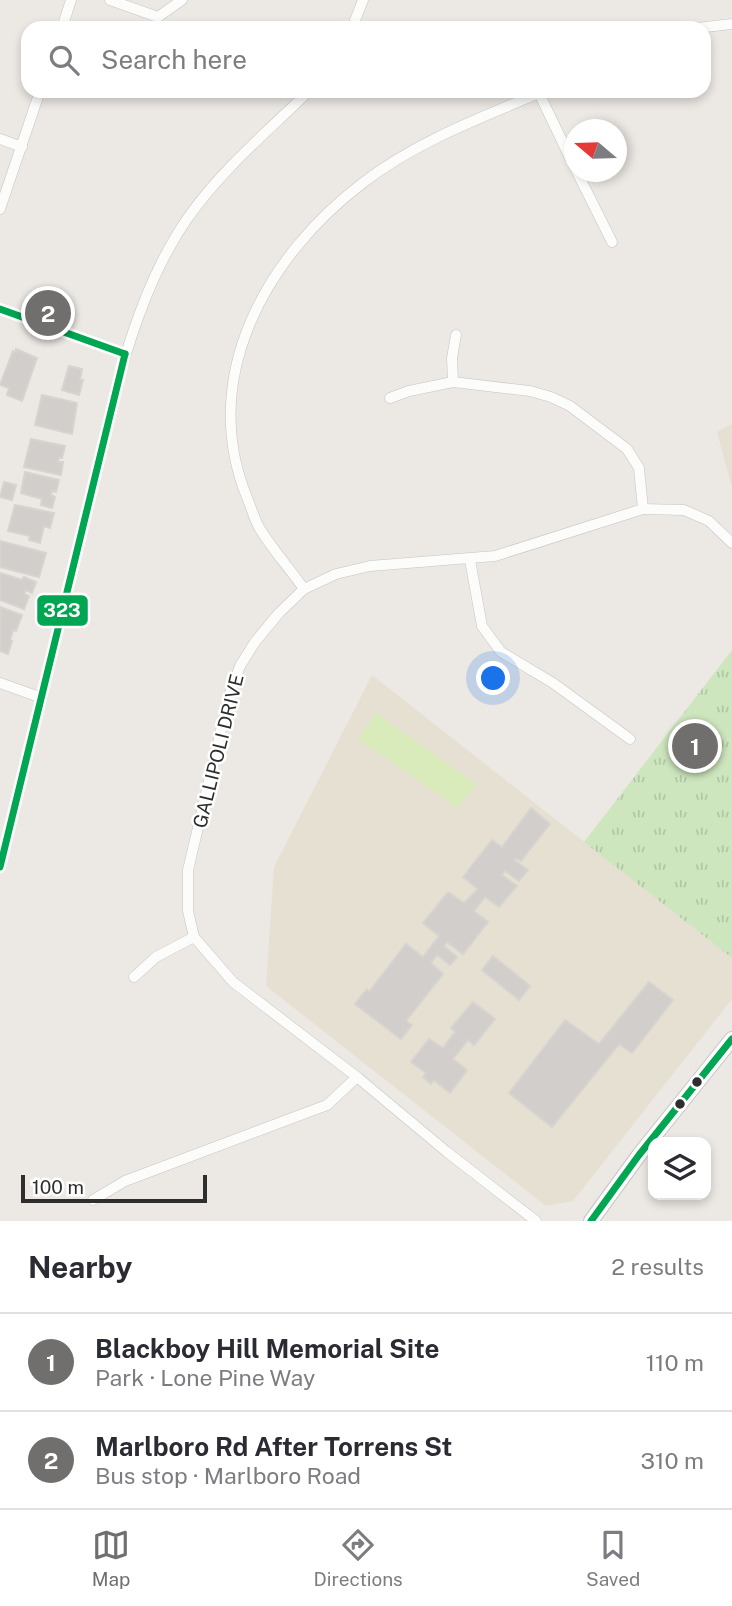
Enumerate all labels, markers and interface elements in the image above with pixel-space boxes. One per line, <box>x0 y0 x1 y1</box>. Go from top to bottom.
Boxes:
search box <box>21 21 711 98</box>
icon: search <box>45 41 83 79</box>
text: Search here <box>101 44 247 75</box>
north arrow <box>564 119 627 182</box>
pin: 2 <box>25 287 71 339</box>
line badge: 323 <box>36 594 89 627</box>
text: 323 <box>43 599 81 621</box>
your location <box>476 661 510 695</box>
street label: GALLIPOLI DRIVE <box>188 672 248 830</box>
pin: 1 <box>672 720 718 772</box>
unlabelled marker <box>690 1075 704 1089</box>
unlabelled marker <box>673 1097 687 1111</box>
map controls <box>648 1137 711 1200</box>
button: layers <box>648 1137 711 1200</box>
scale bar <box>21 1172 206 1204</box>
text: 100 m <box>32 1176 84 1198</box>
text: Nearby <box>28 1249 132 1285</box>
text: 2 results <box>611 1253 704 1280</box>
text: Blackboy Hill Memorial Site <box>95 1333 439 1364</box>
text: 1 <box>46 1349 56 1376</box>
text: 110 m <box>646 1349 704 1376</box>
text: Park · Lone Pine Way <box>95 1364 315 1391</box>
text: Marlboro Rd After Torrens St <box>95 1431 452 1462</box>
text: 2 <box>44 1447 58 1474</box>
text: 310 m <box>641 1447 704 1474</box>
text: Bus stop · Marlboro Road <box>95 1462 361 1489</box>
tab: Map <box>92 1526 130 1590</box>
tab: Directions <box>313 1526 403 1590</box>
tab: Saved <box>586 1526 640 1590</box>

